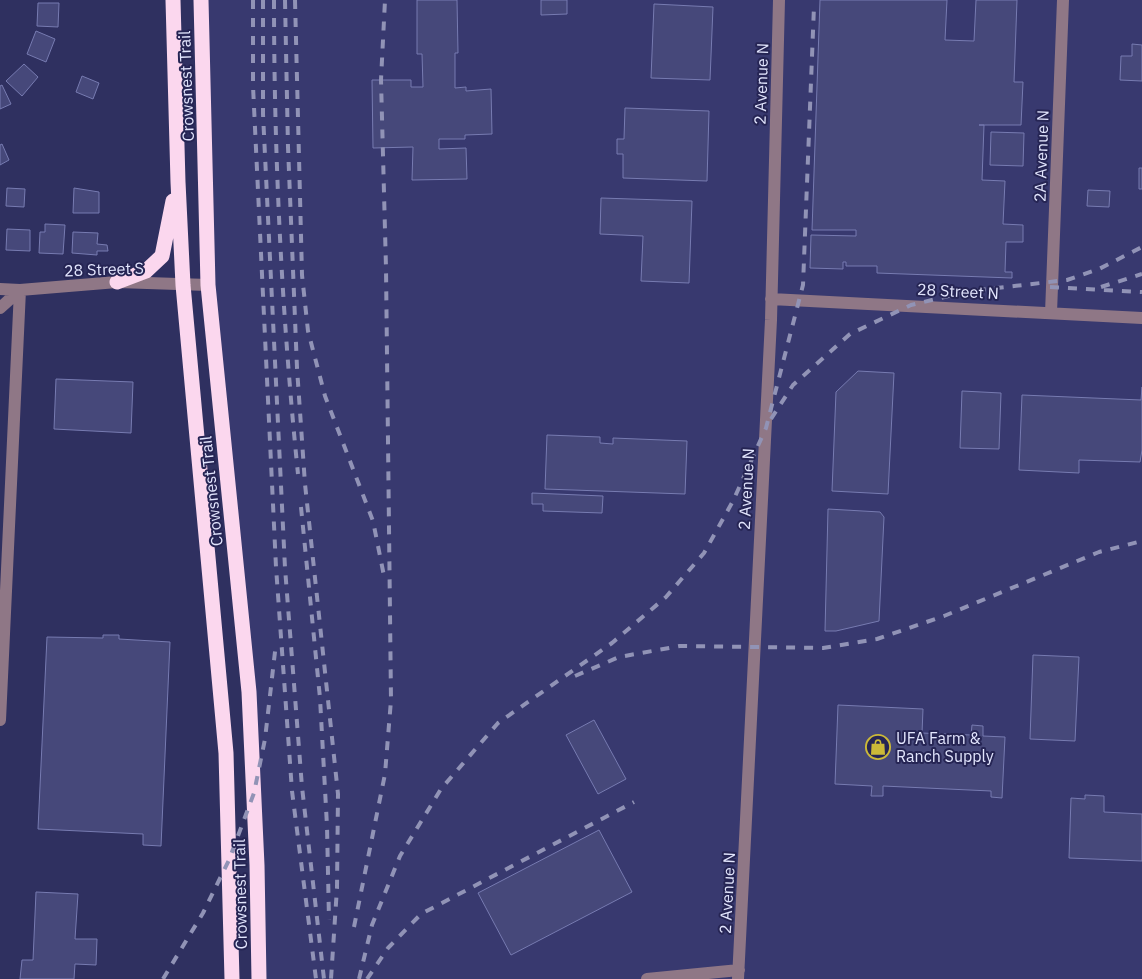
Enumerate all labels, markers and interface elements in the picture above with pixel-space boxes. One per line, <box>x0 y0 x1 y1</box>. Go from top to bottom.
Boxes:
street label: Crowsnest Trail <box>174 30 198 142</box>
street label: 2 Avenue N <box>750 43 772 125</box>
street label: 2A Avenue N <box>1029 110 1053 202</box>
street label: 28 Street S <box>64 258 144 280</box>
street label: 28 Street N <box>917 279 999 303</box>
street label: Crowsnest Trail <box>195 435 227 547</box>
street label: 2 Avenue N <box>734 448 758 530</box>
place label: UFA Farm & Ranch Supply <box>896 728 994 766</box>
shop icon: UFA Farm & Ranch Supply <box>865 734 891 760</box>
street label: Crowsnest Trail <box>229 838 251 950</box>
street label: 2 Avenue N <box>715 852 739 934</box>

